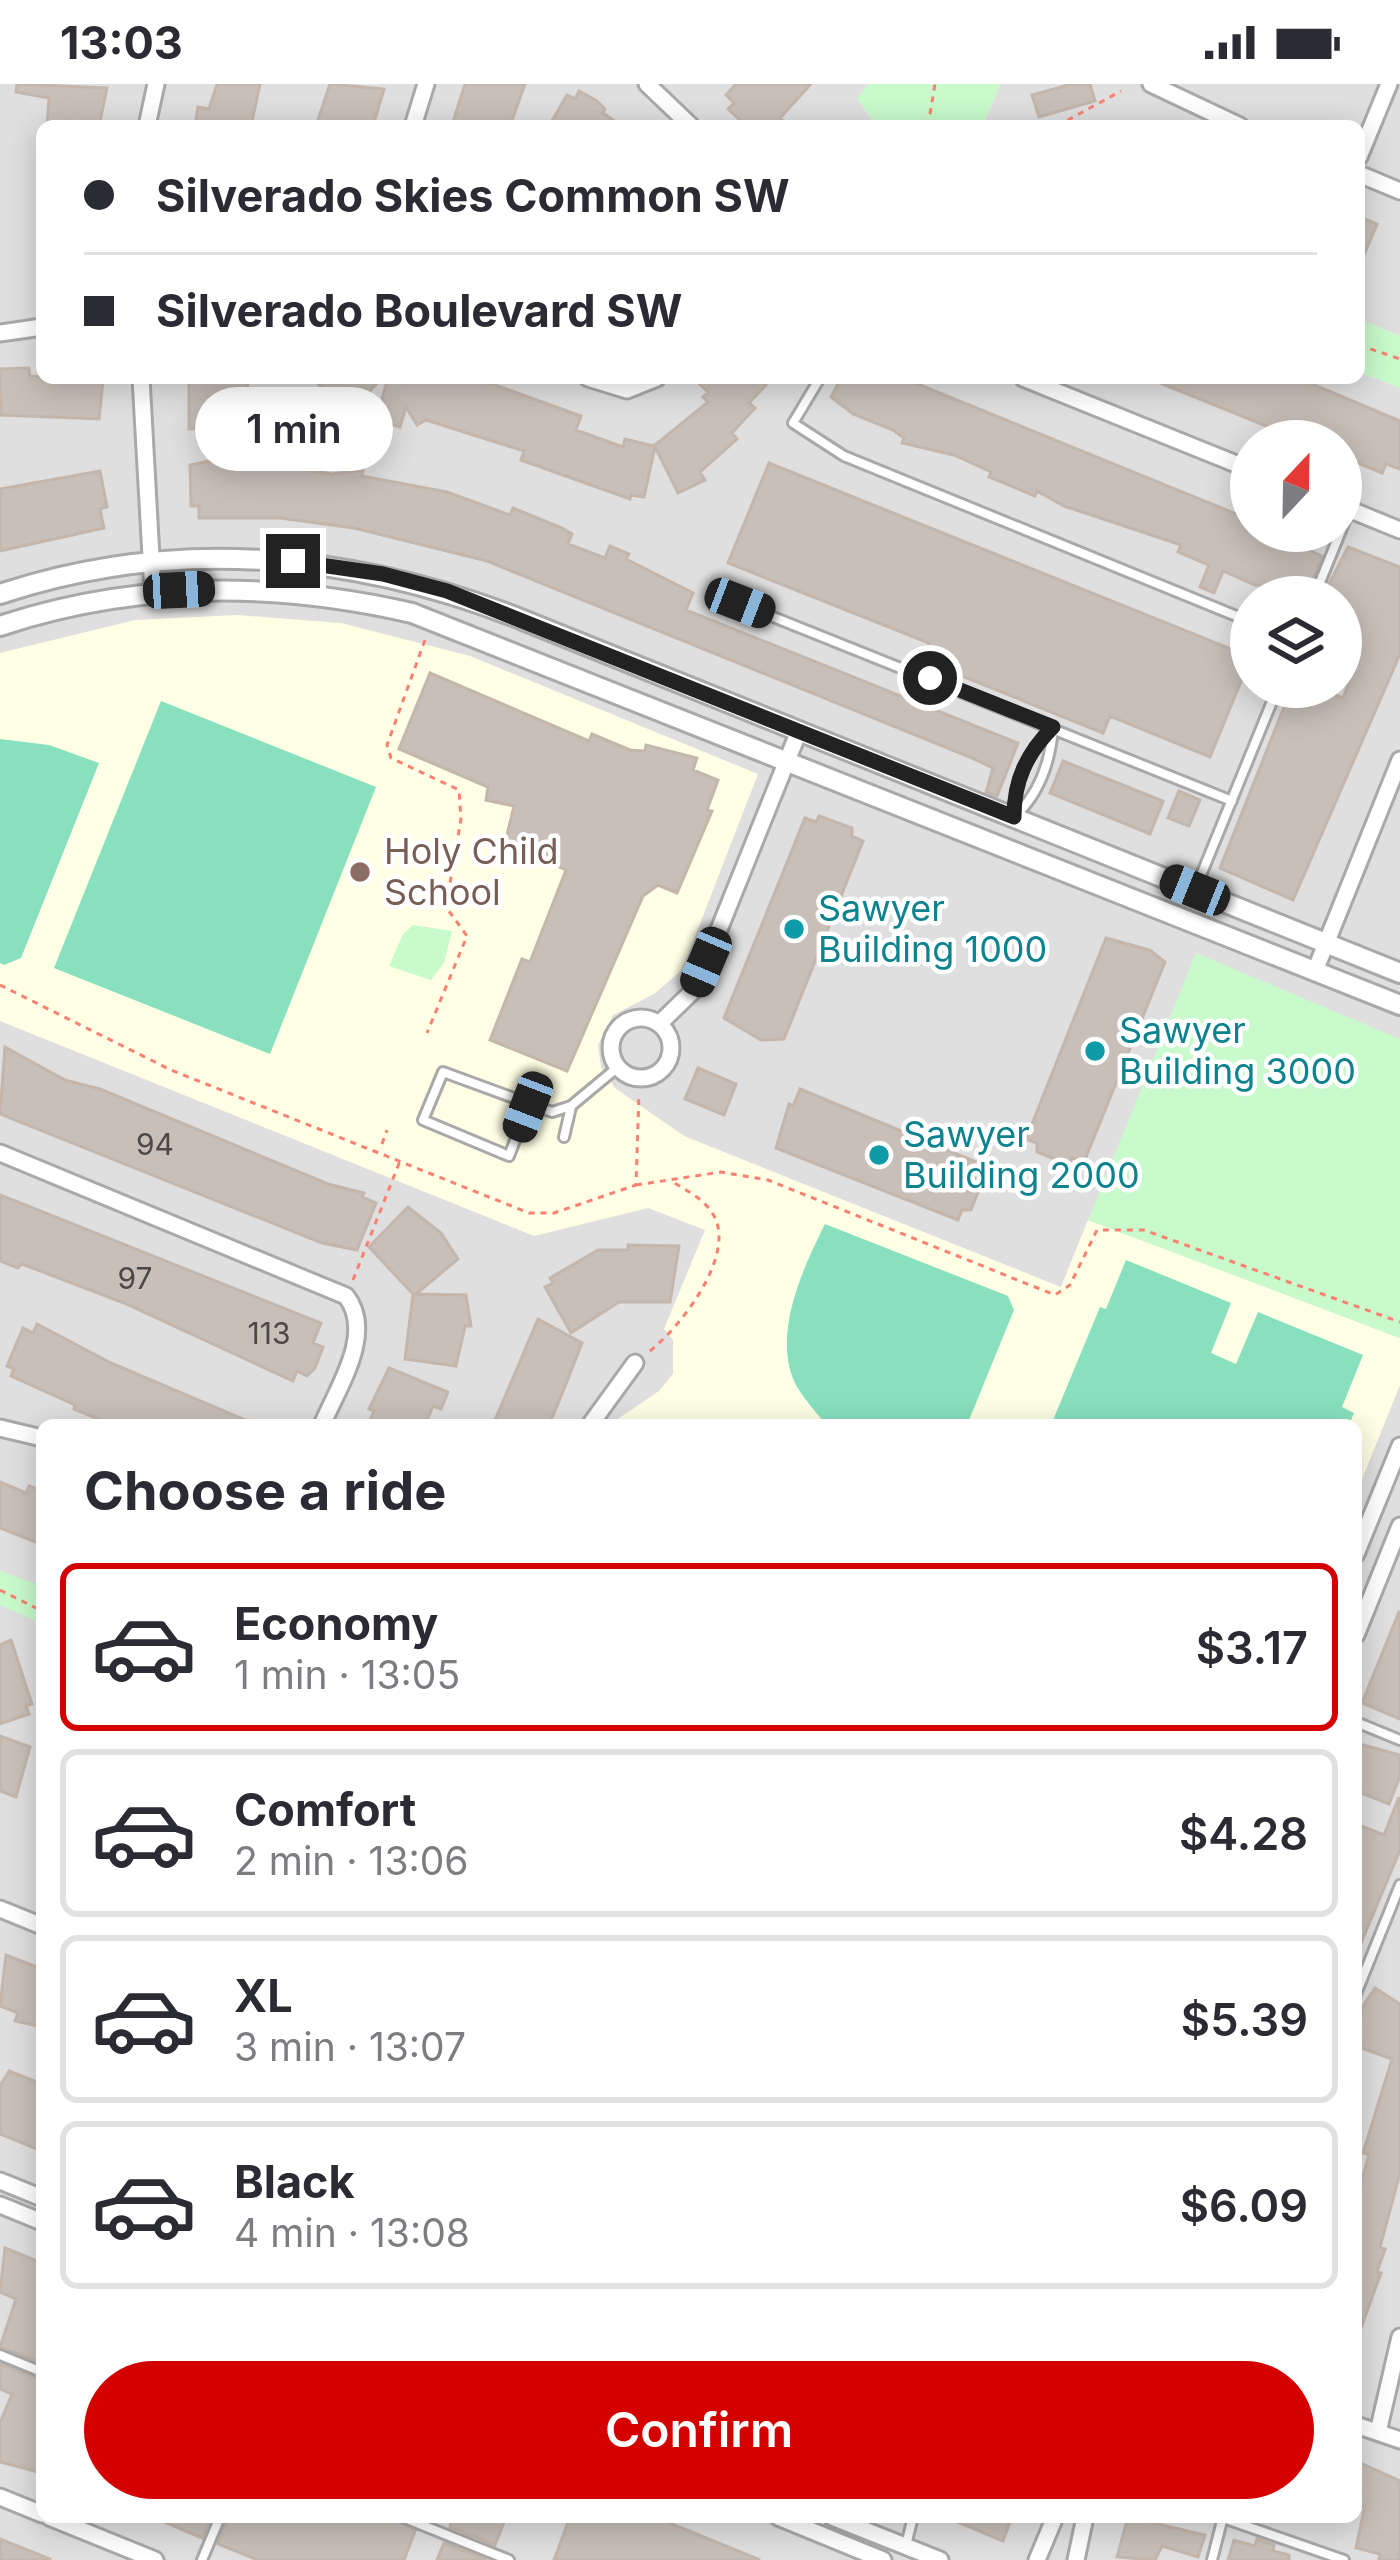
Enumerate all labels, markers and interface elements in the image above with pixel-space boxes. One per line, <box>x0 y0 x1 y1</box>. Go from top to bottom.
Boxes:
text: 13:03 <box>60 15 183 70</box>
text: Silverado Skies Common SW <box>156 168 790 223</box>
text: Silverado Boulevard SW <box>156 283 682 338</box>
callout: 1 min <box>194 387 392 471</box>
text: 1 min <box>246 405 342 452</box>
north arrow <box>1230 420 1362 552</box>
map controls <box>1230 420 1362 708</box>
route end <box>266 534 320 588</box>
car <box>142 570 216 610</box>
car <box>700 573 780 633</box>
button: layers <box>1230 576 1362 708</box>
route start <box>903 651 957 705</box>
place label: Holy Child School <box>384 829 559 914</box>
marker: Holy Child School <box>347 859 373 885</box>
car <box>1155 860 1235 920</box>
place label: Sawyer Building 1000 <box>818 886 1047 971</box>
marker: Sawyer Building 1000 <box>781 916 807 942</box>
car <box>675 922 737 1002</box>
place label: Sawyer Building 3000 <box>1119 1008 1356 1093</box>
marker: Sawyer Building 3000 <box>1082 1038 1108 1064</box>
car <box>498 1067 558 1147</box>
place label: Sawyer Building 2000 <box>903 1112 1140 1197</box>
house number: 94 <box>136 1126 174 1162</box>
marker: Sawyer Building 2000 <box>866 1142 892 1168</box>
house number: 97 <box>118 1260 153 1296</box>
house number: 113 <box>248 1315 290 1351</box>
text: Choose a ride <box>84 1458 446 1523</box>
icon: car <box>90 1593 198 1701</box>
text: Economy <box>234 1596 438 1651</box>
text: $3.17 <box>1196 1620 1308 1675</box>
text: 1 min · 13:05 <box>234 1651 460 1698</box>
icon: car <box>90 1779 198 1887</box>
text: Comfort <box>234 1782 416 1837</box>
text: $4.28 <box>1179 1806 1308 1861</box>
text: 2 min · 13:06 <box>234 1837 469 1884</box>
icon: car <box>90 1965 198 2073</box>
text: XL <box>234 1968 293 2023</box>
text: $5.39 <box>1181 1992 1308 2047</box>
text: 3 min · 13:07 <box>234 2023 466 2070</box>
icon: car <box>90 2151 198 2259</box>
text: Black <box>234 2154 355 2209</box>
text: $6.09 <box>1180 2178 1308 2233</box>
text: 4 min · 13:08 <box>234 2209 470 2256</box>
button: Confirm <box>84 2361 1314 2499</box>

